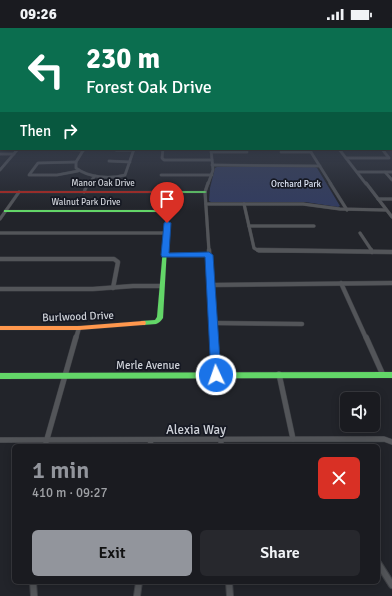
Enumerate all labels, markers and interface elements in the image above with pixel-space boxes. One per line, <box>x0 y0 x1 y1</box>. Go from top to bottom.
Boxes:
text: 09:26 <box>20 5 57 23</box>
text: 230 m <box>86 42 160 76</box>
icon: left <box>20 44 72 96</box>
text: Forest Oak Drive <box>86 76 212 98</box>
icon: right <box>59 120 81 142</box>
text: Then <box>20 122 51 140</box>
street label: Manor Oak Drive <box>71 178 135 189</box>
park label: Orchard Park <box>271 179 322 190</box>
pin <box>150 182 184 223</box>
icon: arrive <box>156 188 178 210</box>
street label: Walnut Park Drive <box>52 197 121 208</box>
street label: Burlwood Drive <box>42 309 114 324</box>
position arrow <box>195 354 237 396</box>
street label: Merle Avenue <box>116 359 180 372</box>
map controls <box>340 392 380 432</box>
button: sound <box>340 392 380 432</box>
street label: Alexia Way <box>166 422 226 438</box>
text: 1 min <box>32 455 89 485</box>
button: close <box>318 457 360 499</box>
text: 410 m · 09:27 <box>32 485 108 501</box>
button: Exit <box>32 530 192 576</box>
button: Share <box>200 530 360 576</box>

